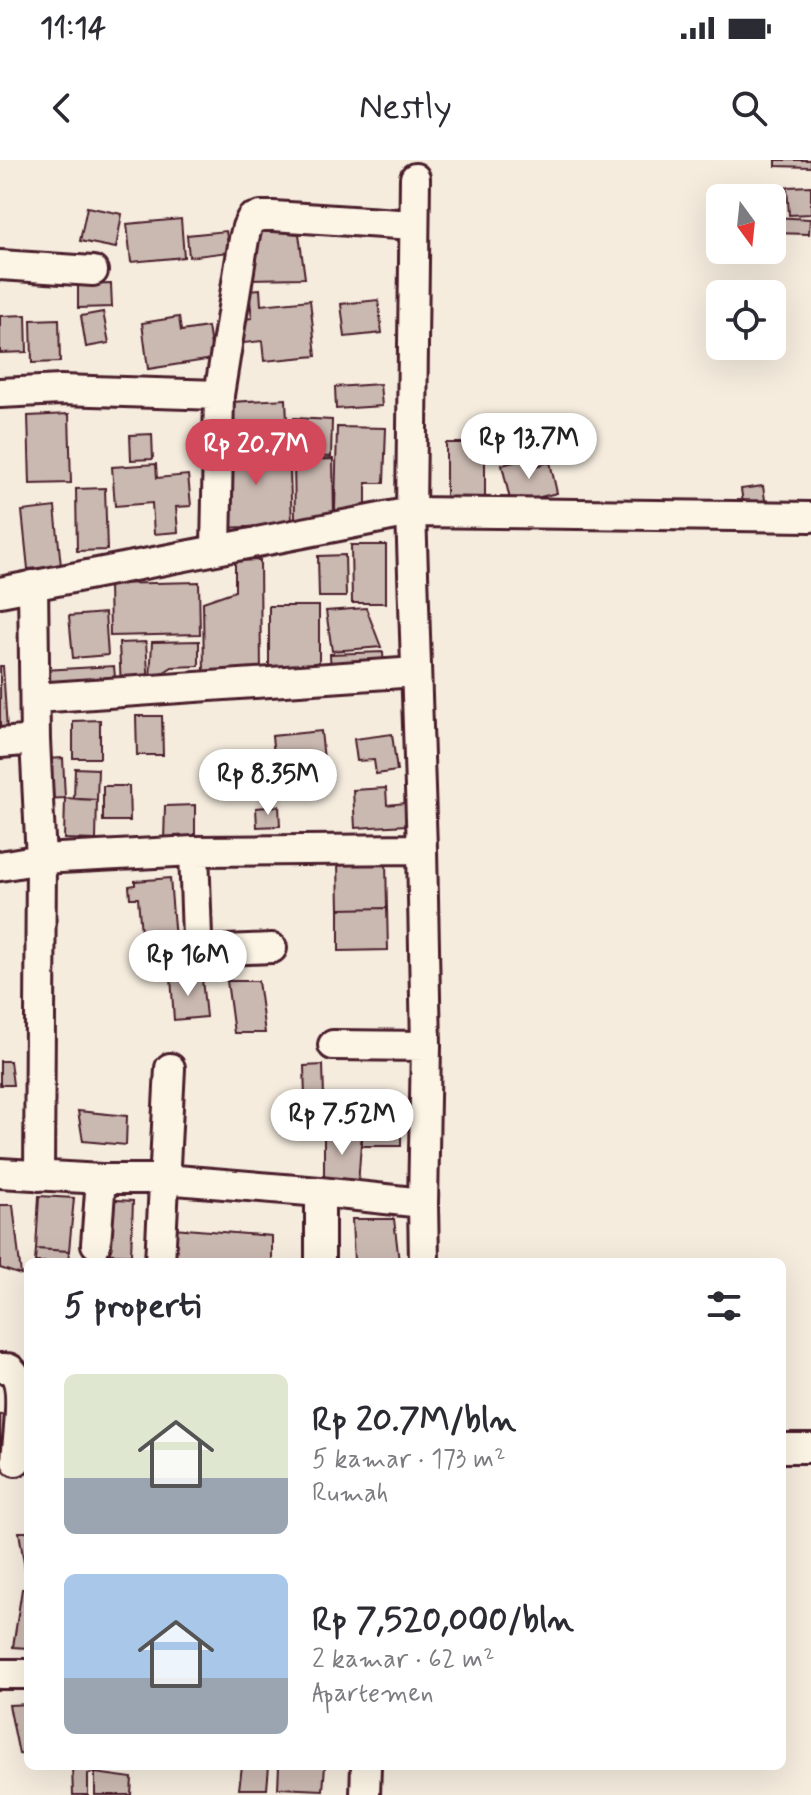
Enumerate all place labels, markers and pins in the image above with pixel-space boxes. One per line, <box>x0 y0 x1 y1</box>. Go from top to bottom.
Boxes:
pin: Rp 13.7M <box>446 413 612 481</box>
pin: Rp 20.7M <box>173 419 339 487</box>
pin: Rp 8.35M <box>185 749 351 817</box>
pin: Rp 16M <box>123 930 253 998</box>
pin: Rp 7.52M <box>259 1089 425 1157</box>

